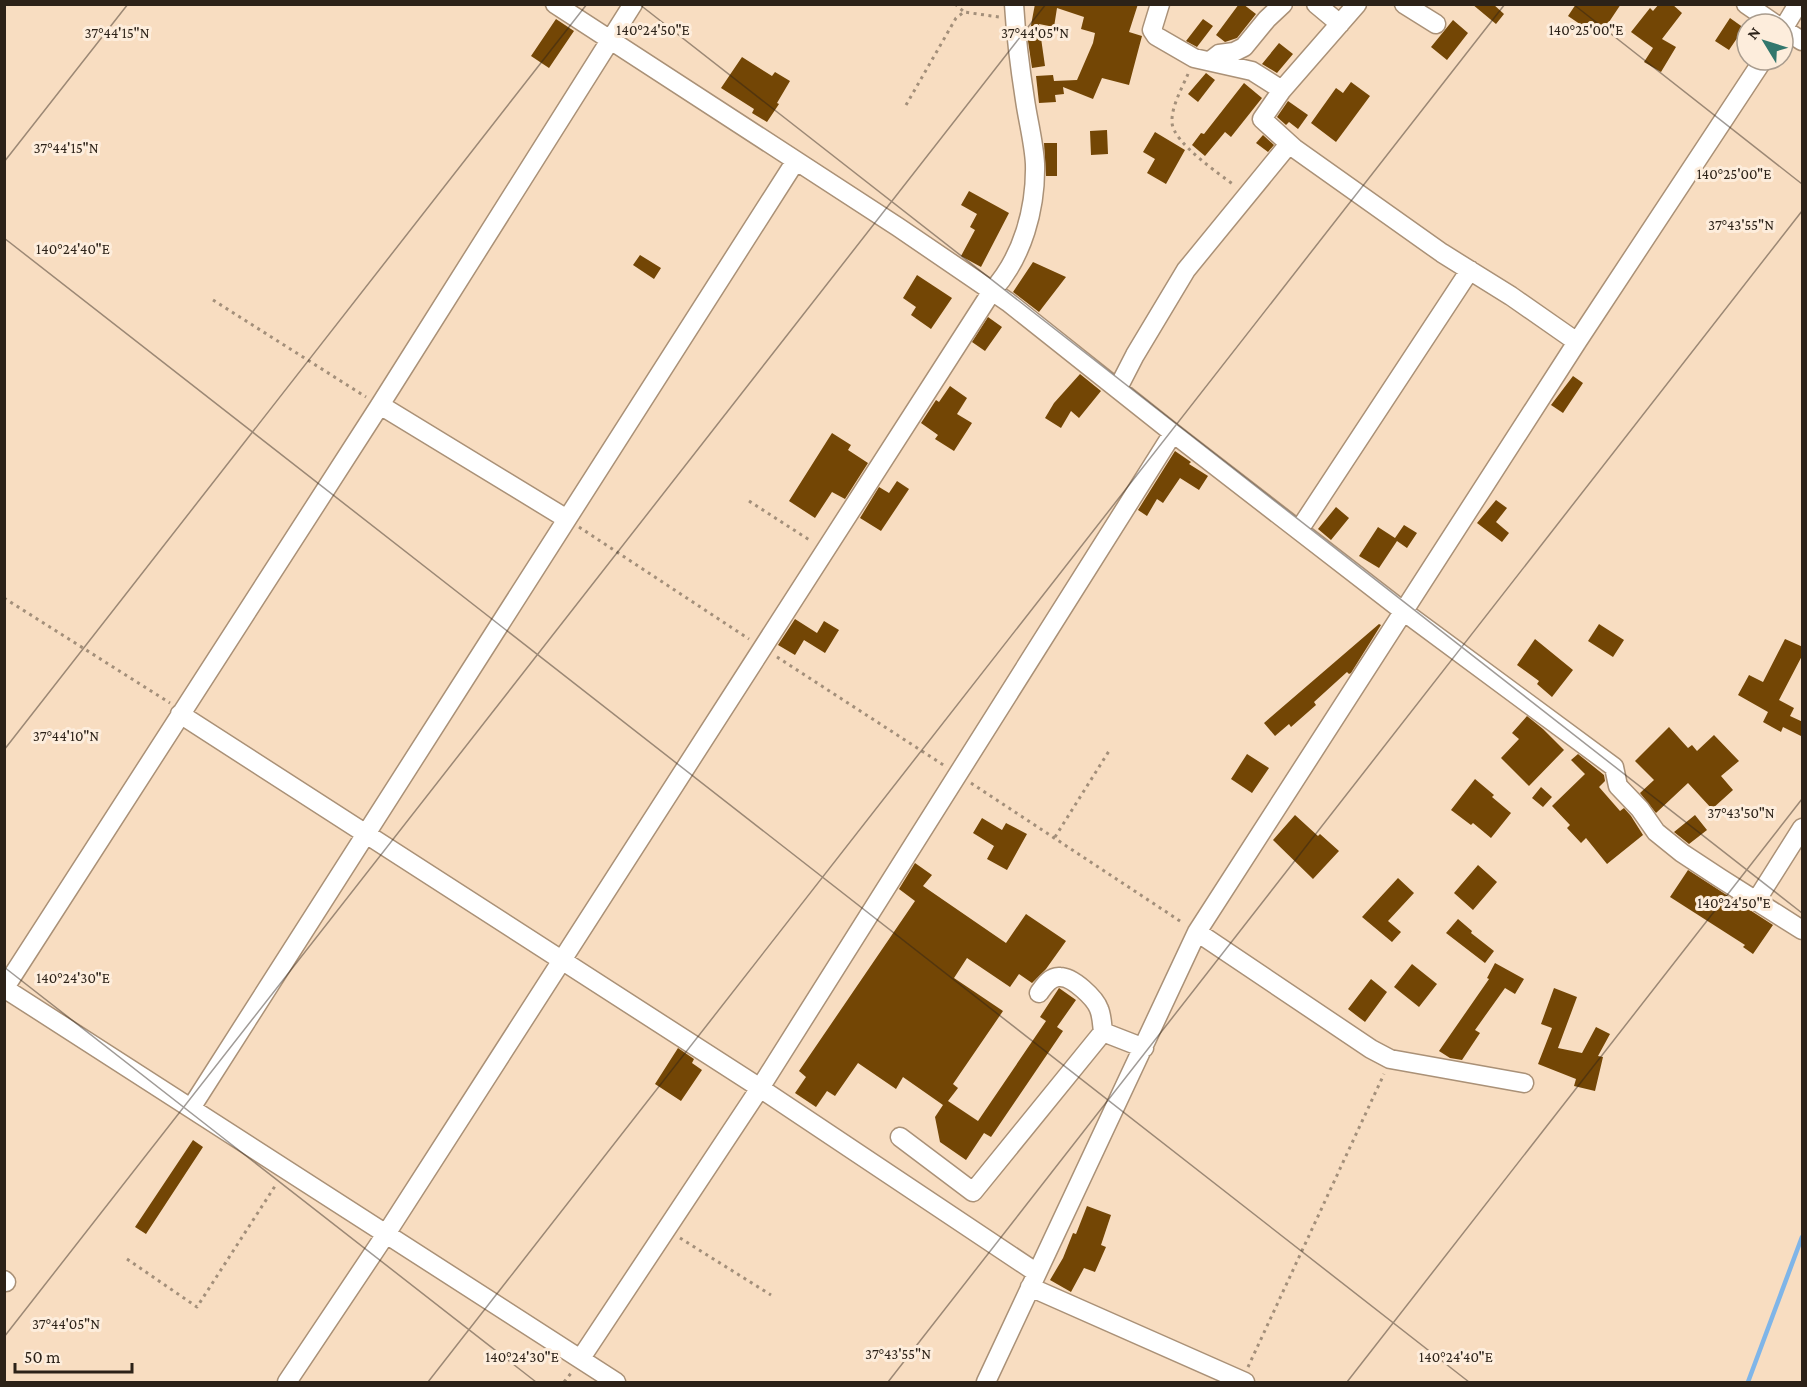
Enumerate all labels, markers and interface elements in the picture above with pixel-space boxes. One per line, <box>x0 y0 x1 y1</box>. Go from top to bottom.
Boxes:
north arrow <box>1735 12 1795 72</box>
text: 140°24'50"E <box>616 22 690 38</box>
text: 140°25'00"E <box>1549 22 1623 38</box>
text: N <box>1744 23 1764 43</box>
text: 37°44'15"N <box>84 25 150 41</box>
text: 37°44'05"N <box>1001 25 1069 41</box>
text: 37°44'15"N <box>33 140 99 156</box>
text: 140°25'00"E <box>1697 166 1771 182</box>
text: 37°43'55"N <box>1708 217 1774 233</box>
text: 140°24'40"E <box>36 241 110 257</box>
text: 37°44'10"N <box>33 728 99 744</box>
text: 37°43'50"N <box>1707 805 1775 821</box>
text: 140°24'50"E <box>1697 895 1771 911</box>
text: 140°24'30"E <box>36 970 110 986</box>
text: 37°44'05"N <box>32 1316 100 1332</box>
scale bar <box>15 1336 132 1374</box>
text: 37°43'55"N <box>865 1346 931 1362</box>
text: 50 m <box>24 1347 61 1367</box>
text: 140°24'30"E <box>485 1349 559 1365</box>
text: 140°24'40"E <box>1419 1349 1493 1365</box>

